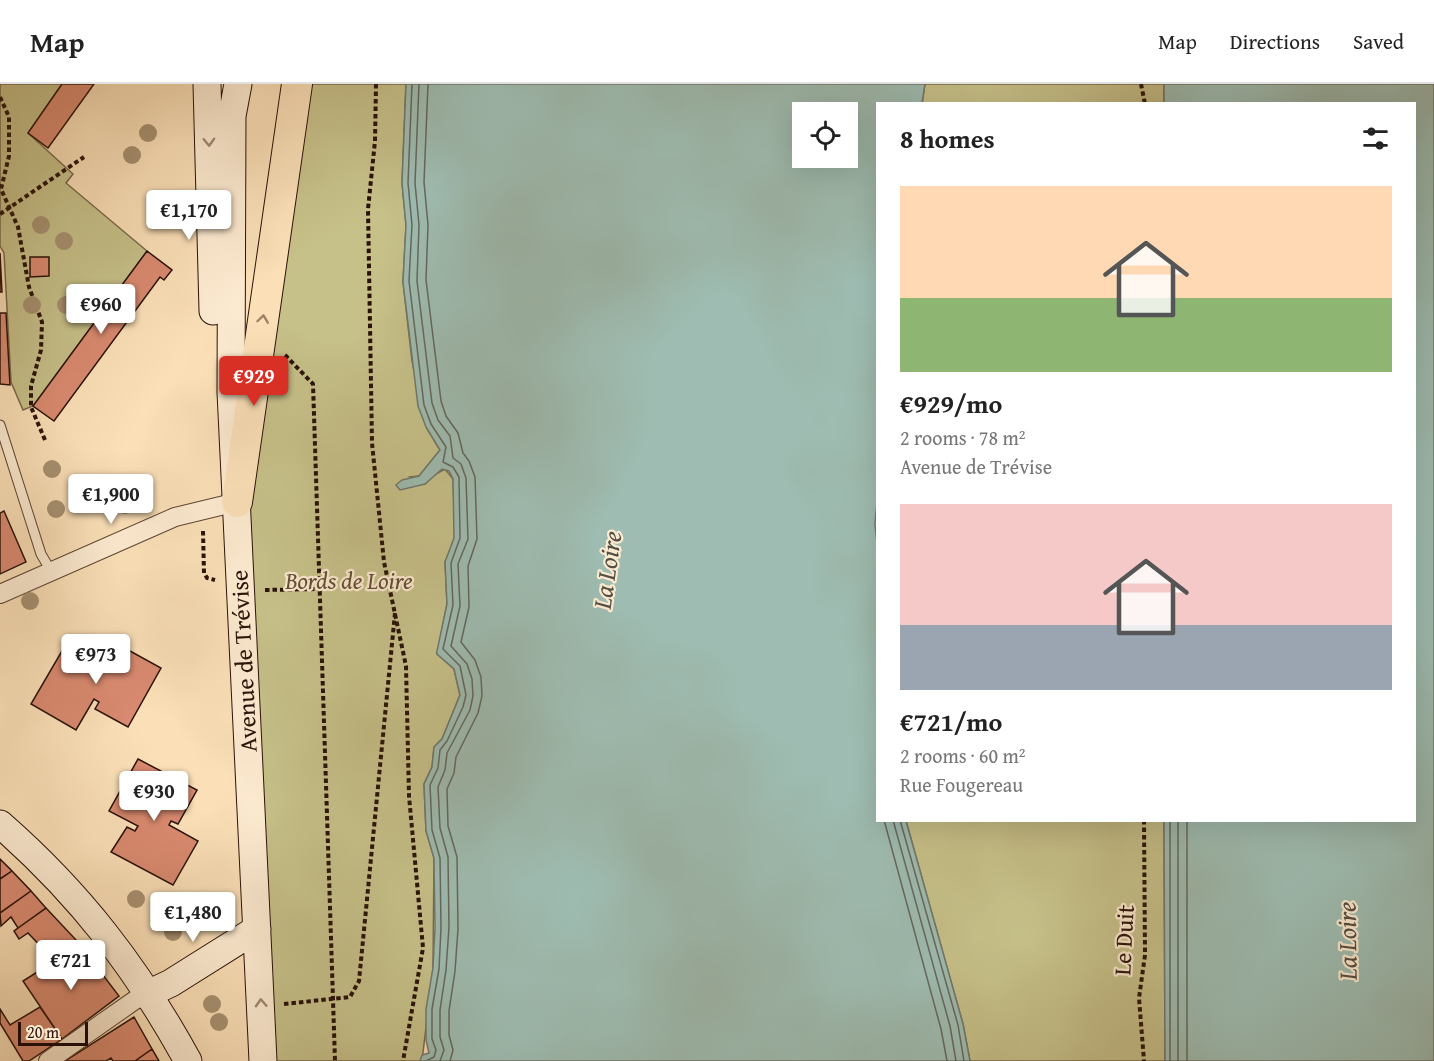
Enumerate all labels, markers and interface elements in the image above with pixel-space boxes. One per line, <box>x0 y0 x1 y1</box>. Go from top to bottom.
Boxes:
text: Map <box>30 21 84 62</box>
text: Map <box>1158 26 1197 57</box>
text: Directions <box>1230 26 1320 57</box>
text: Saved <box>1353 26 1404 57</box>
map controls <box>792 102 858 168</box>
button: locate <box>792 102 858 168</box>
text: 8 homes <box>900 119 995 158</box>
icon: filters <box>1359 122 1392 155</box>
one-way arrow <box>202 138 215 147</box>
pin: €1,170 <box>140 190 238 241</box>
text: €1,170 <box>160 195 218 224</box>
icon: home <box>1092 225 1200 333</box>
pin: €960 <box>65 284 137 335</box>
text: €960 <box>80 289 122 318</box>
one-way arrow <box>257 314 269 324</box>
pin: €929 <box>218 356 290 407</box>
text: €929 <box>233 361 275 390</box>
text: €929/mo <box>900 384 1002 423</box>
text: 2 rooms · 78 m² <box>900 423 1026 452</box>
text: Avenue de Trévise <box>900 452 1052 481</box>
pin: €1,900 <box>62 474 160 525</box>
text: €1,900 <box>82 479 140 508</box>
water label: La Loire <box>582 528 631 612</box>
icon: home <box>1092 543 1200 651</box>
park label: Bords de Loire <box>284 563 413 598</box>
street label: Avenue de Trévise <box>221 569 266 753</box>
pin: €973 <box>60 634 132 685</box>
text: €973 <box>75 639 117 668</box>
text: €721/mo <box>900 702 1002 741</box>
text: 2 rooms · 60 m² <box>900 741 1026 770</box>
text: Rue Fougereau <box>900 770 1023 799</box>
pin: €930 <box>118 771 190 822</box>
text: €930 <box>133 776 175 805</box>
pin: €1,480 <box>144 892 242 943</box>
text: €1,480 <box>164 897 222 926</box>
water label: La Loire <box>1326 901 1367 982</box>
street label: Le Duit <box>1104 903 1143 976</box>
pin: €721 <box>35 940 107 991</box>
text: €721 <box>50 945 92 974</box>
one-way arrow <box>255 998 268 1007</box>
scale bar <box>18 1019 88 1046</box>
text: 20 m <box>27 1020 59 1044</box>

